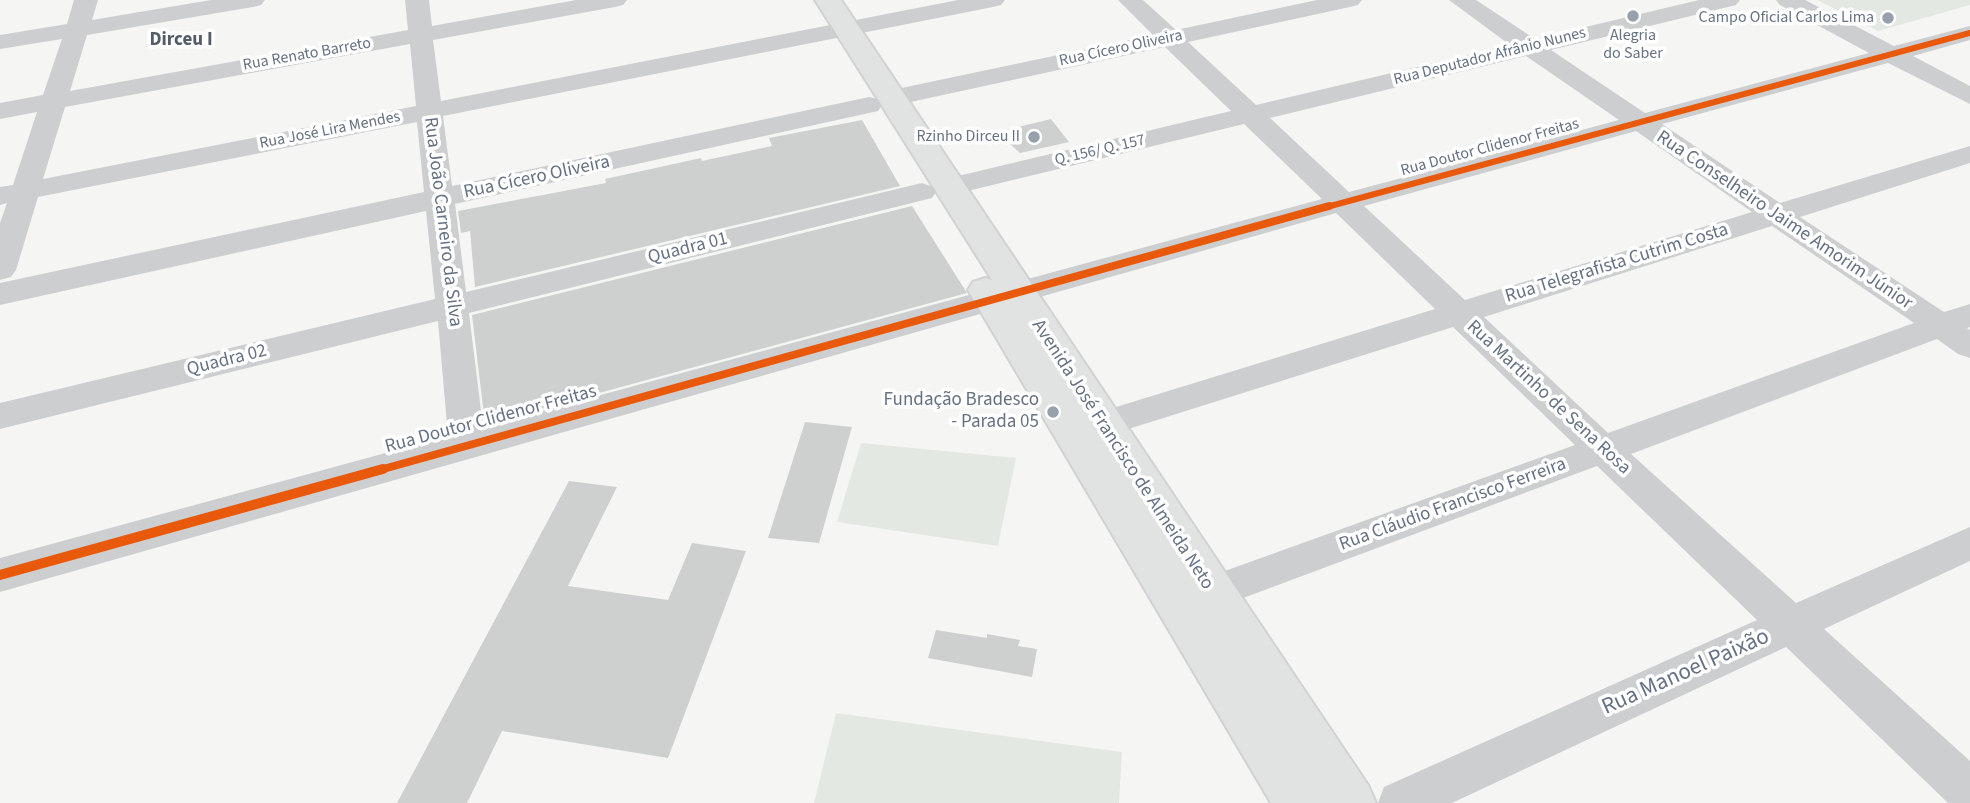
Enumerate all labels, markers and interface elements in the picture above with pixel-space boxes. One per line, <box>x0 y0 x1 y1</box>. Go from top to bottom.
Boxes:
marker: Alegria do Saber <box>1625 8 1641 24</box>
place label: Campo Oficial Carlos Lima <box>1699 8 1874 28</box>
marker: Campo Oficial Carlos Lima <box>1880 10 1896 26</box>
street label: Rua Deputador Afrânio Nunes <box>1392 24 1588 90</box>
place label: Alegria do Saber <box>1603 26 1663 64</box>
street label: Rua Cícero Oliveira <box>1058 27 1184 71</box>
district label: Dirceu I <box>149 30 213 52</box>
street label: Rua Renato Barreto <box>241 34 373 76</box>
street label: Rua José Lira Mendes <box>258 108 402 154</box>
street label: Rua Doutor Clidenor Freitas <box>1399 115 1581 181</box>
street label: Rua João Carneiro da Silva <box>418 116 466 328</box>
place label: Rzinho Dirceu II <box>917 127 1020 147</box>
street label: Rua Conselheiro Jaime Amorim Júnior <box>1652 127 1916 315</box>
marker: Rzinho Dirceu II <box>1026 129 1042 145</box>
street label: Q. 156/ Q. 157 <box>1053 131 1147 171</box>
street label: Rua Cícero Oliveira <box>462 151 612 205</box>
street label: Rua Telegrafista Cutrim Costa <box>1503 219 1731 309</box>
street label: Quadra 01 <box>646 228 730 270</box>
street label: Avenida José Francisco de Almeida Neto <box>1026 316 1218 594</box>
street label: Rua Martinho de Sena Rosa <box>1461 316 1635 480</box>
street label: Quadra 02 <box>185 340 269 382</box>
street label: Rua Doutor Clidenor Freitas <box>383 381 599 459</box>
place label: Fundação Bradesco - Parada 05 <box>884 390 1039 434</box>
marker: Fundação Bradesco - Parada 05 <box>1045 404 1061 420</box>
street label: Rua Cláudio Francisco Ferreira <box>1337 453 1569 557</box>
street label: Rua Manoel Paixão <box>1598 624 1774 722</box>

